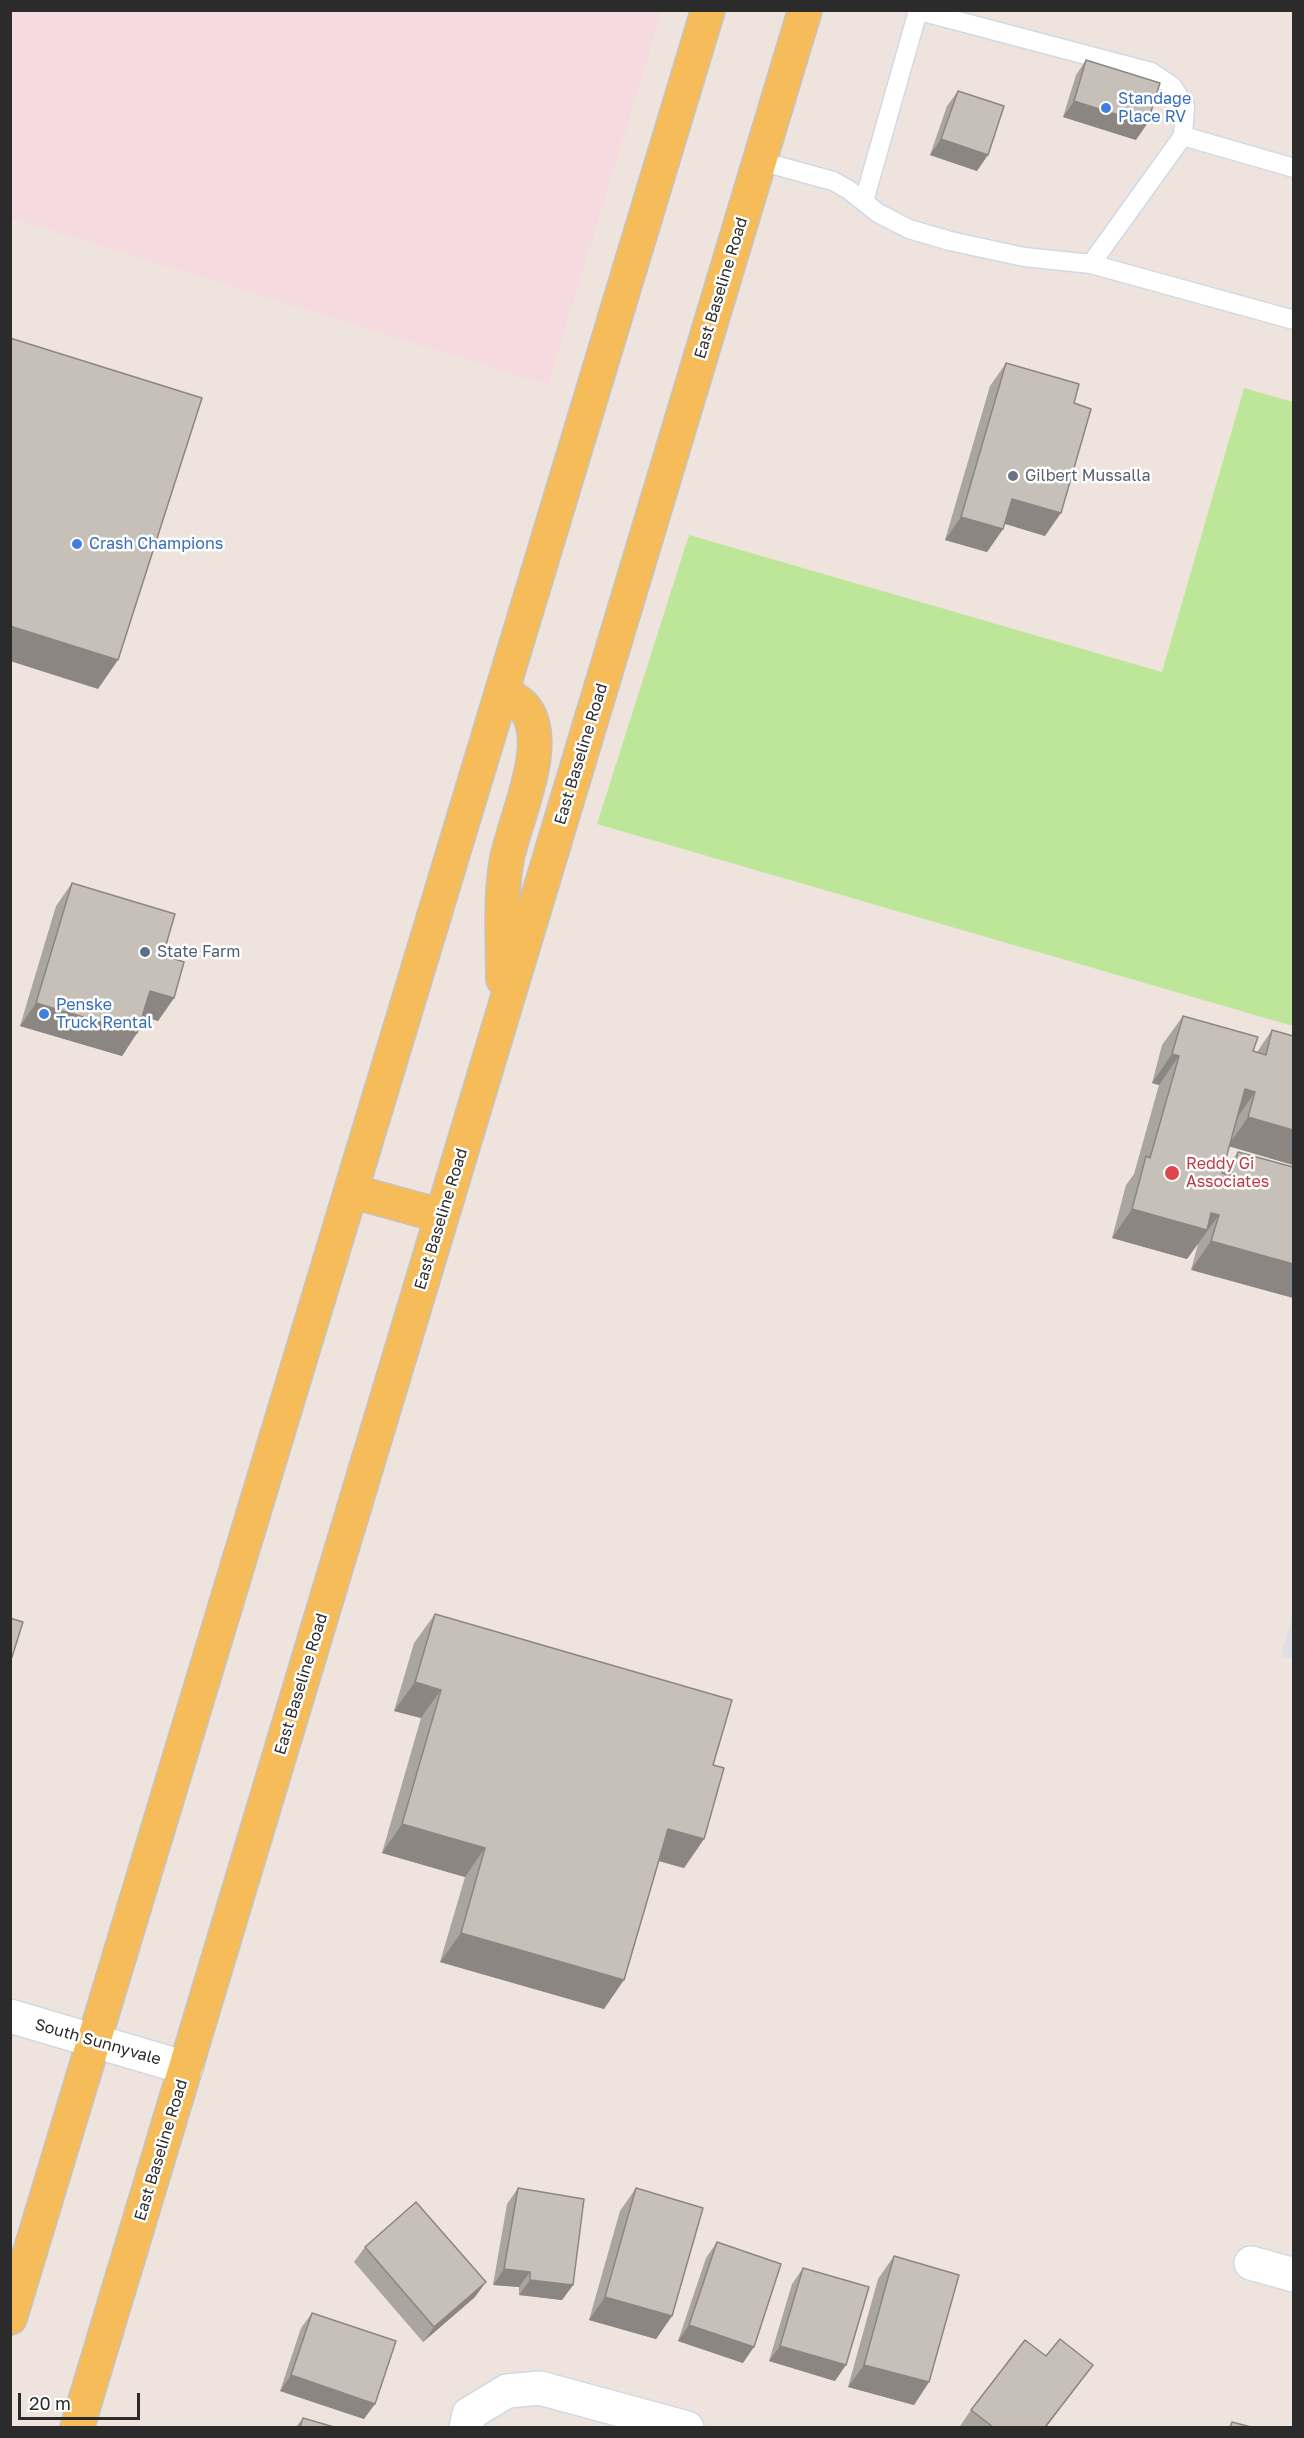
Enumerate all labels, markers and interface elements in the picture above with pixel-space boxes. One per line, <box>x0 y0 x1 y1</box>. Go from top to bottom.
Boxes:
place label: Standage Place RV <box>1118 89 1191 127</box>
marker: Standage Place RV <box>1099 101 1113 115</box>
street label: East Baseline Road <box>690 215 752 361</box>
place label: Gilbert Mussalla <box>1025 466 1150 486</box>
marker: Gilbert Mussalla <box>1006 469 1020 483</box>
place label: Crash Champions <box>89 534 223 554</box>
marker: Crash Champions <box>70 537 84 551</box>
street label: East Baseline Road <box>550 681 612 827</box>
place label: State Farm <box>157 942 241 962</box>
marker: State Farm <box>138 945 152 959</box>
place label: Penske Truck Rental <box>56 995 152 1033</box>
marker: Penske Truck Rental <box>37 1007 51 1021</box>
street label: East Baseline Road <box>410 1146 472 1292</box>
place label: Reddy Gi Associates <box>1186 1154 1269 1192</box>
marker: Reddy Gi Associates <box>1163 1164 1181 1182</box>
street label: East Baseline Road <box>270 1611 332 1757</box>
street label: South Sunnyvale <box>33 2015 163 2069</box>
street label: East Baseline Road <box>130 2077 192 2223</box>
scale bar <box>21 2381 142 2419</box>
text: 20 m <box>29 2392 71 2414</box>

